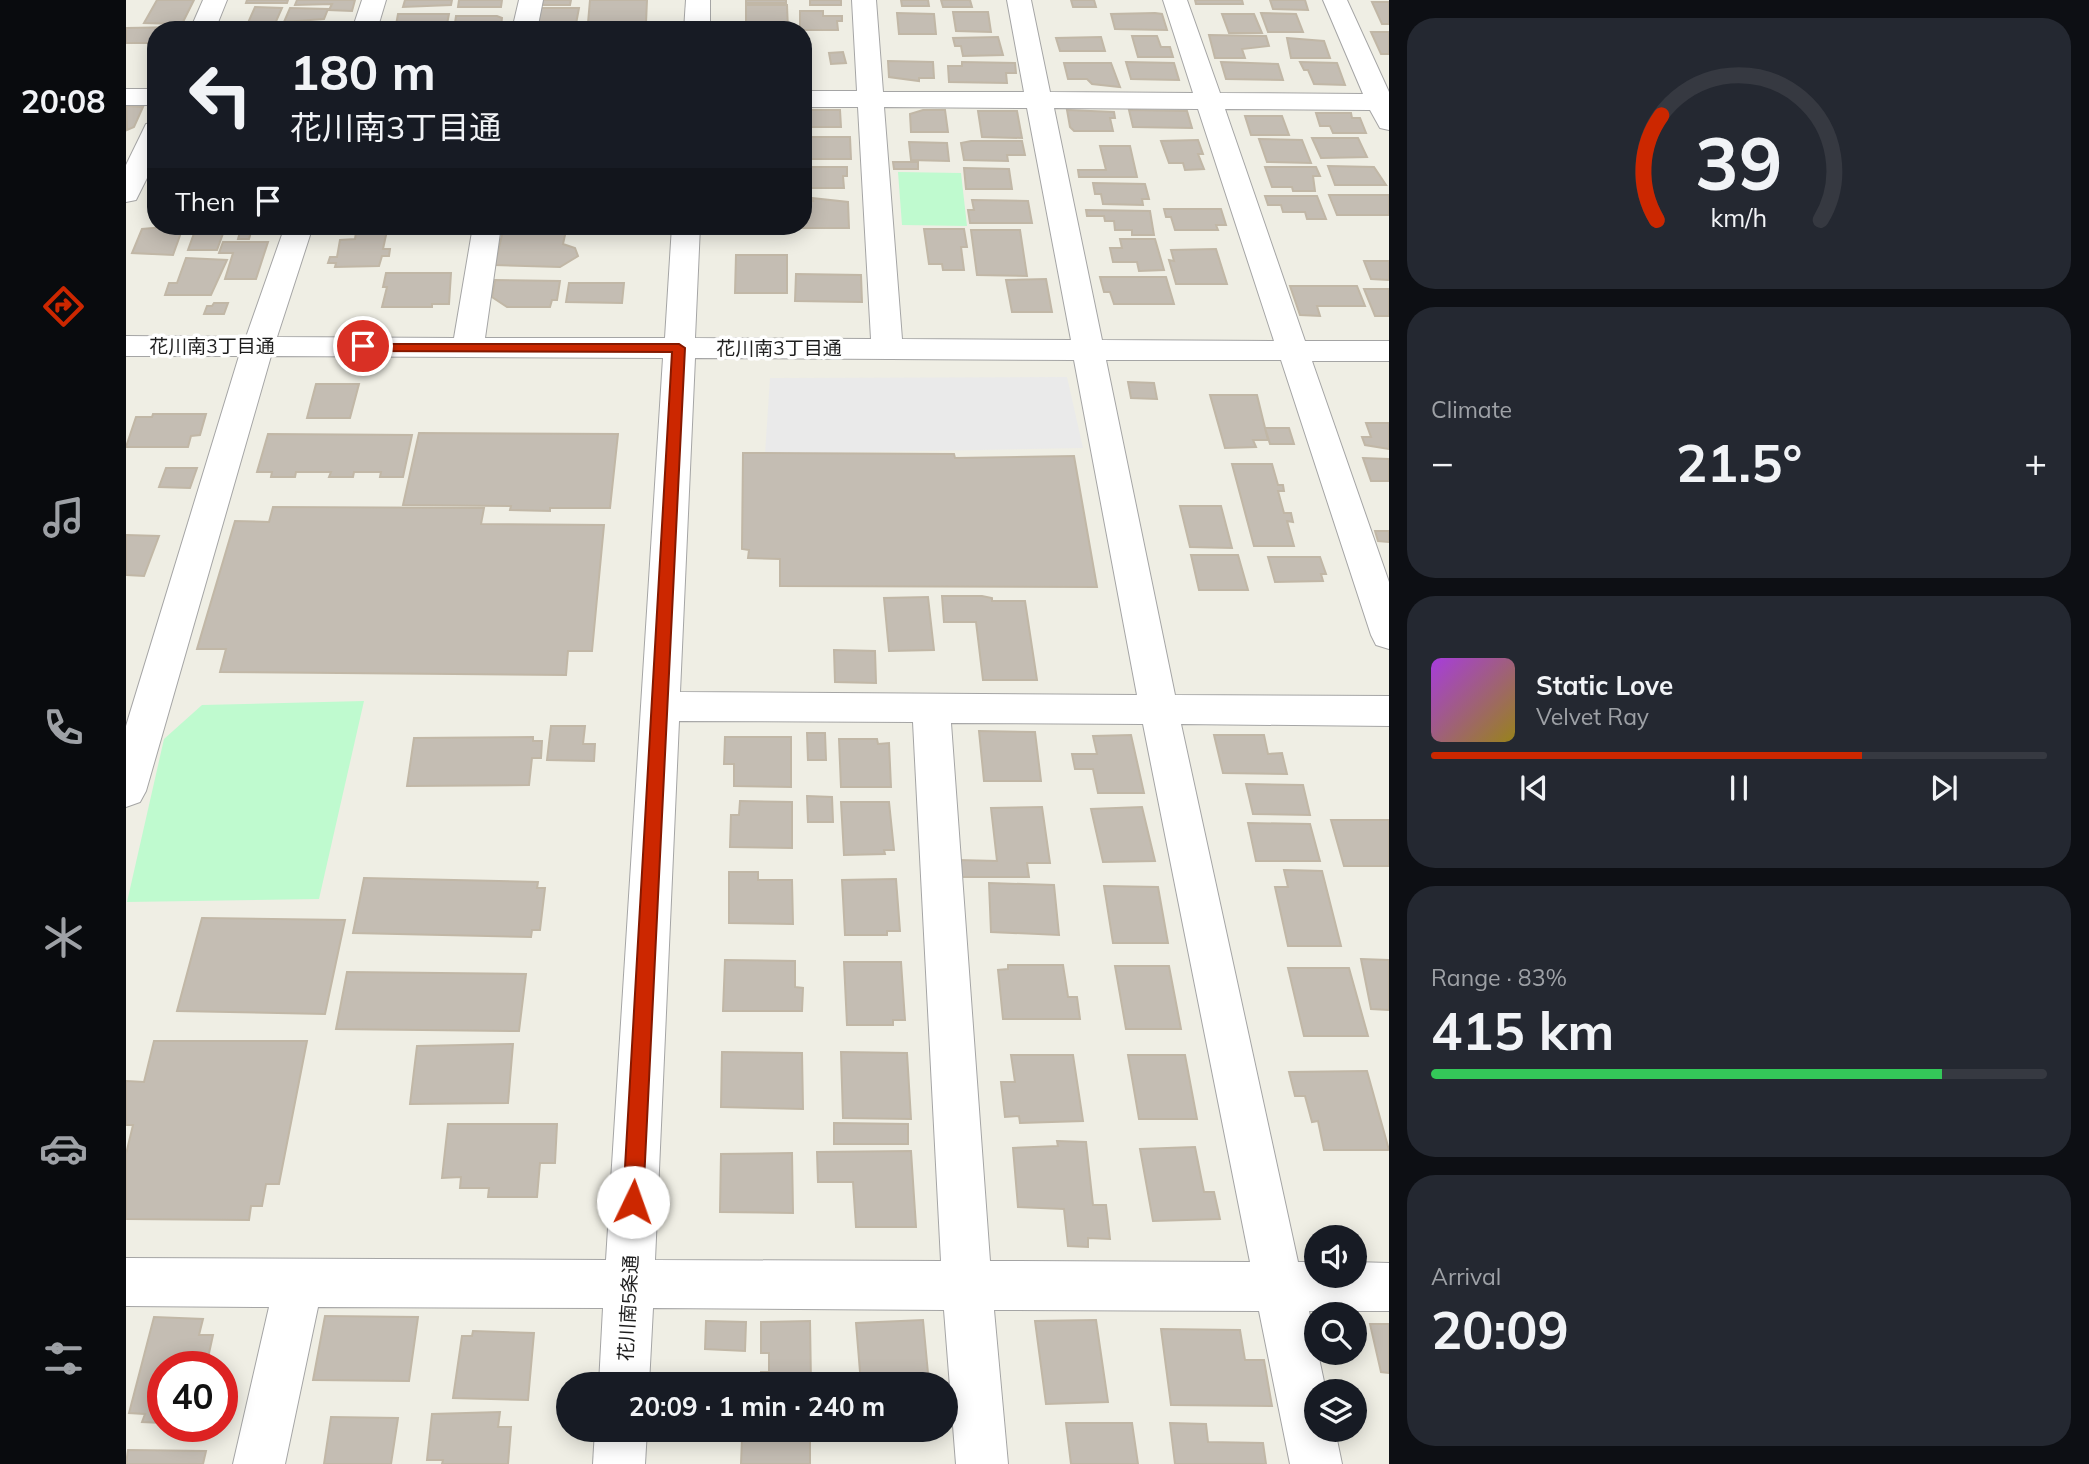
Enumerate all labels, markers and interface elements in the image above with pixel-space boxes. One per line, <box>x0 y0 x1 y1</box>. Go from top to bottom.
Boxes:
text: 180 m <box>290 41 436 102</box>
icon: left <box>175 49 266 140</box>
text: 20:08 <box>21 81 105 121</box>
text: 花川南3丁目通 <box>290 107 501 147</box>
text: 39 <box>1695 117 1783 208</box>
icon: arrive <box>249 182 287 220</box>
text: Then <box>175 185 235 218</box>
text: km/h <box>1711 201 1767 232</box>
icon: directions <box>39 282 88 331</box>
pin <box>333 316 393 376</box>
icon: arrive <box>344 327 382 365</box>
street label: 花川南3丁目通 <box>149 334 275 358</box>
street label: 花川南3丁目通 <box>716 336 842 360</box>
text: Climate <box>1431 395 1512 424</box>
text: 21.5° <box>1676 430 1802 495</box>
text: − <box>1431 438 1454 486</box>
text: + <box>2024 438 2047 486</box>
icon: music <box>39 493 88 542</box>
text: Static Love <box>1536 669 1673 702</box>
text: Velvet Ray <box>1536 702 1649 731</box>
icon: phone <box>39 703 88 752</box>
icon: previous <box>1515 769 1553 807</box>
icon: pause <box>1720 769 1758 807</box>
icon: next <box>1925 769 1963 807</box>
icon: climate <box>39 913 88 962</box>
text: Range · 83% <box>1431 963 1567 992</box>
text: 415 km <box>1431 998 1614 1063</box>
icon: car <box>39 1124 88 1173</box>
position arrow <box>596 1165 670 1239</box>
map controls <box>1304 1225 1367 1442</box>
button: sound <box>1304 1225 1367 1288</box>
street label: 花川南5条通 <box>613 1254 643 1362</box>
text: Arrival <box>1431 1262 1501 1291</box>
text: 20:09 <box>1431 1297 1569 1362</box>
button: search <box>1304 1302 1367 1365</box>
icon: filters <box>39 1334 88 1383</box>
speed limit sign: 40 <box>147 1351 238 1442</box>
button: layers <box>1304 1379 1367 1442</box>
text: 20:09 · 1 min · 240 m <box>629 1390 885 1423</box>

